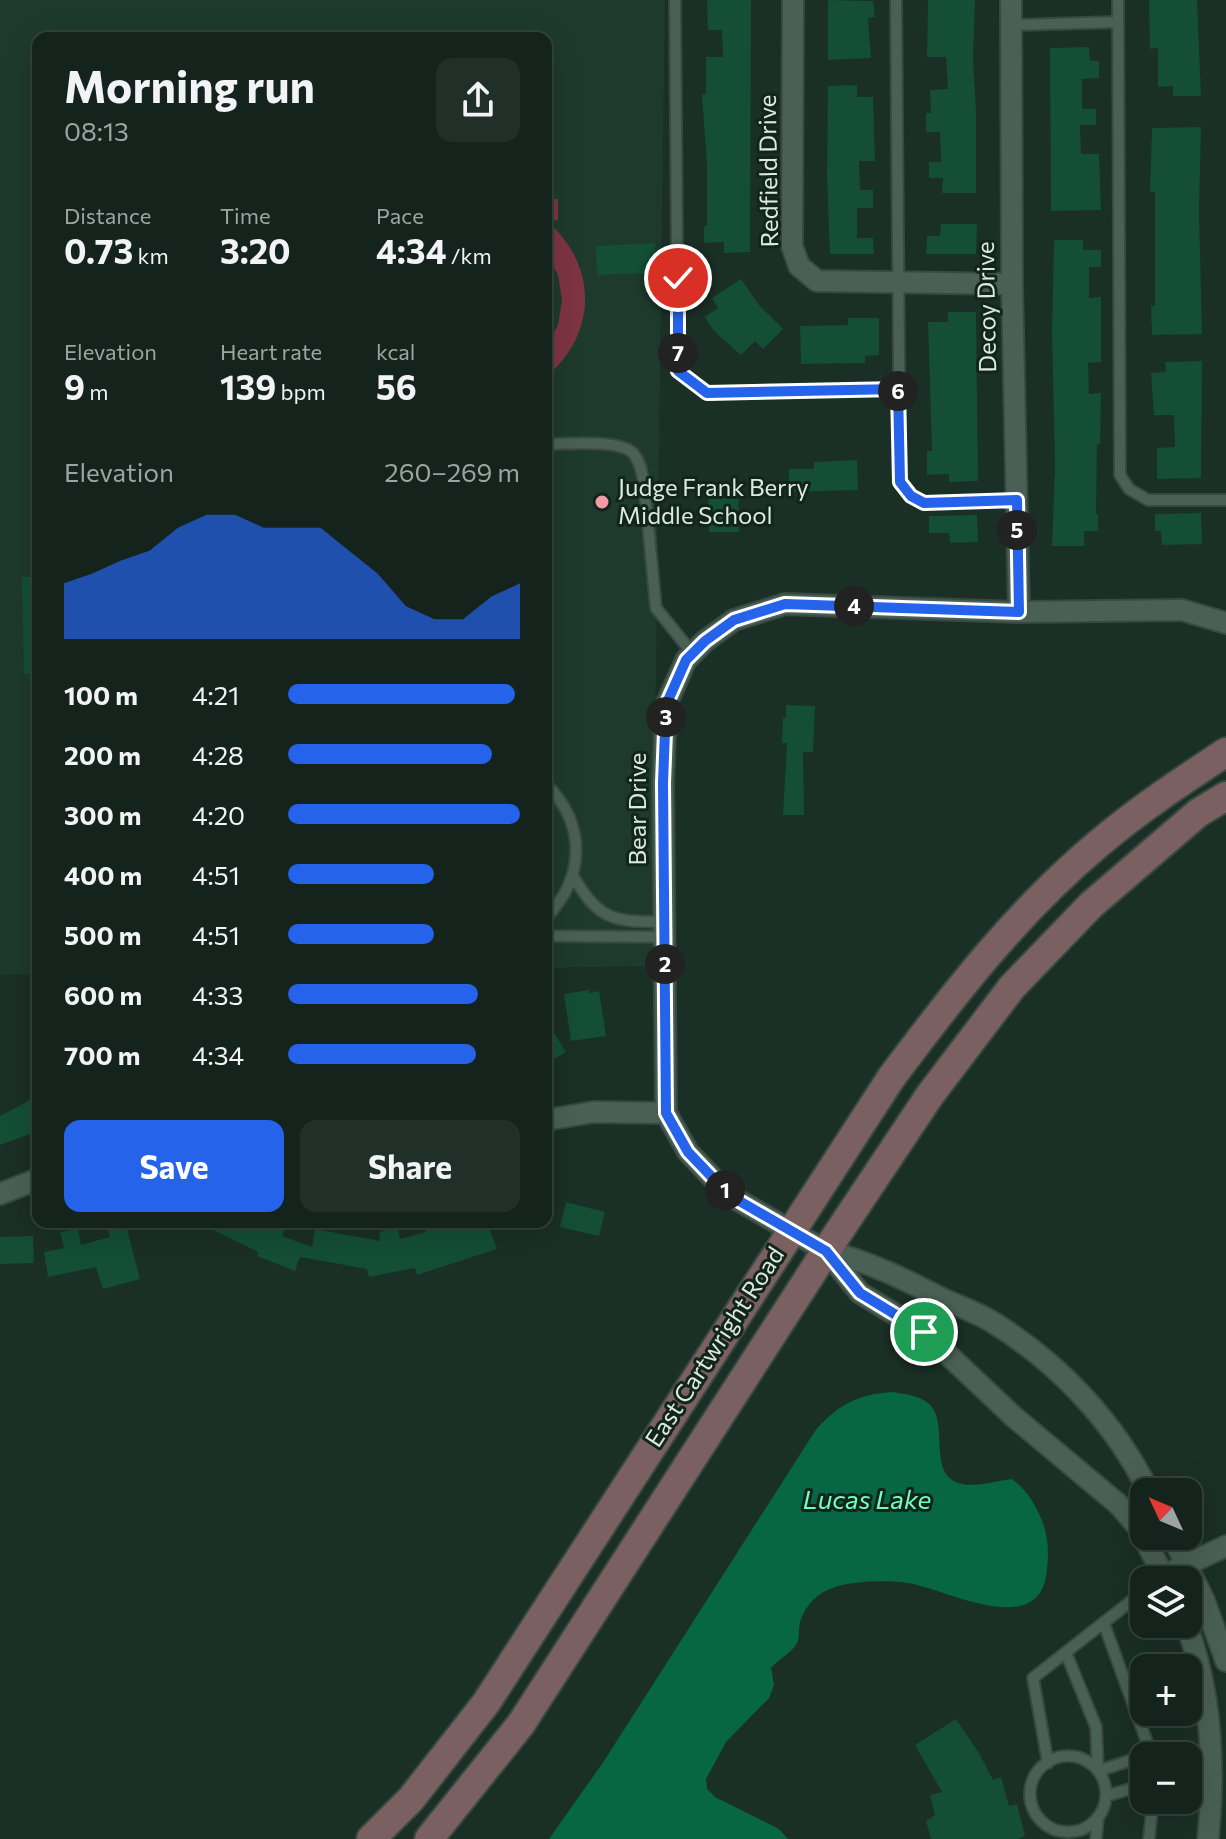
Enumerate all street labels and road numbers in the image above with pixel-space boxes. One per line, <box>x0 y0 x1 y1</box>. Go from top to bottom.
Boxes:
street label: Redfield Drive <box>752 94 783 248</box>
street label: Decoy Drive <box>970 241 1001 373</box>
street label: Bear Drive <box>622 753 651 865</box>
street label: East Cartwright Road <box>638 1241 789 1452</box>

